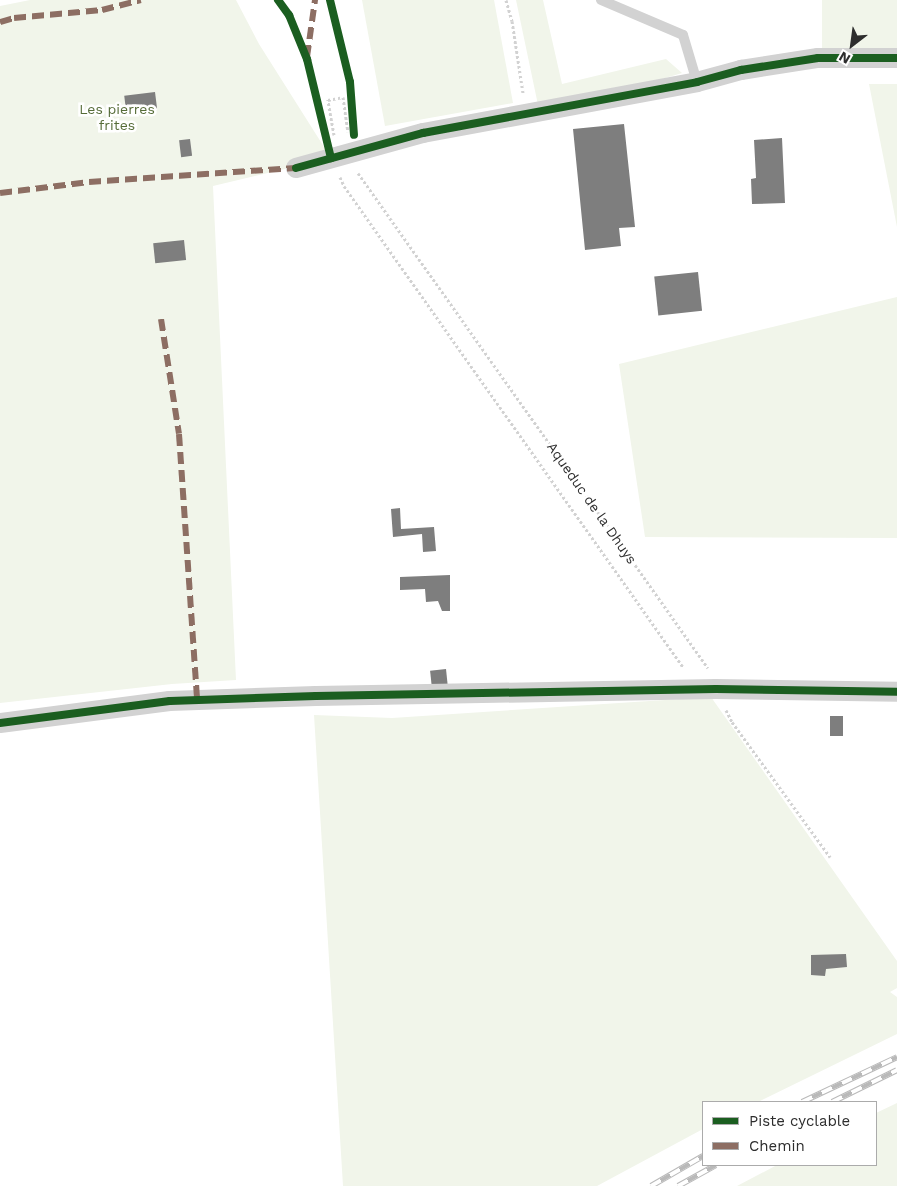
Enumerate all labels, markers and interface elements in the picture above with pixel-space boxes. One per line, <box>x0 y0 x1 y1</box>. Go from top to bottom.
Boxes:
north arrow <box>827 20 877 70</box>
text: N <box>836 48 853 68</box>
park label: Les pierres frites <box>79 101 155 134</box>
street label: Aqueduc de la Dhuys <box>544 439 640 567</box>
legend <box>702 1101 877 1166</box>
text: Piste cyclable <box>749 1112 850 1130</box>
text: Chemin <box>749 1137 805 1155</box>

